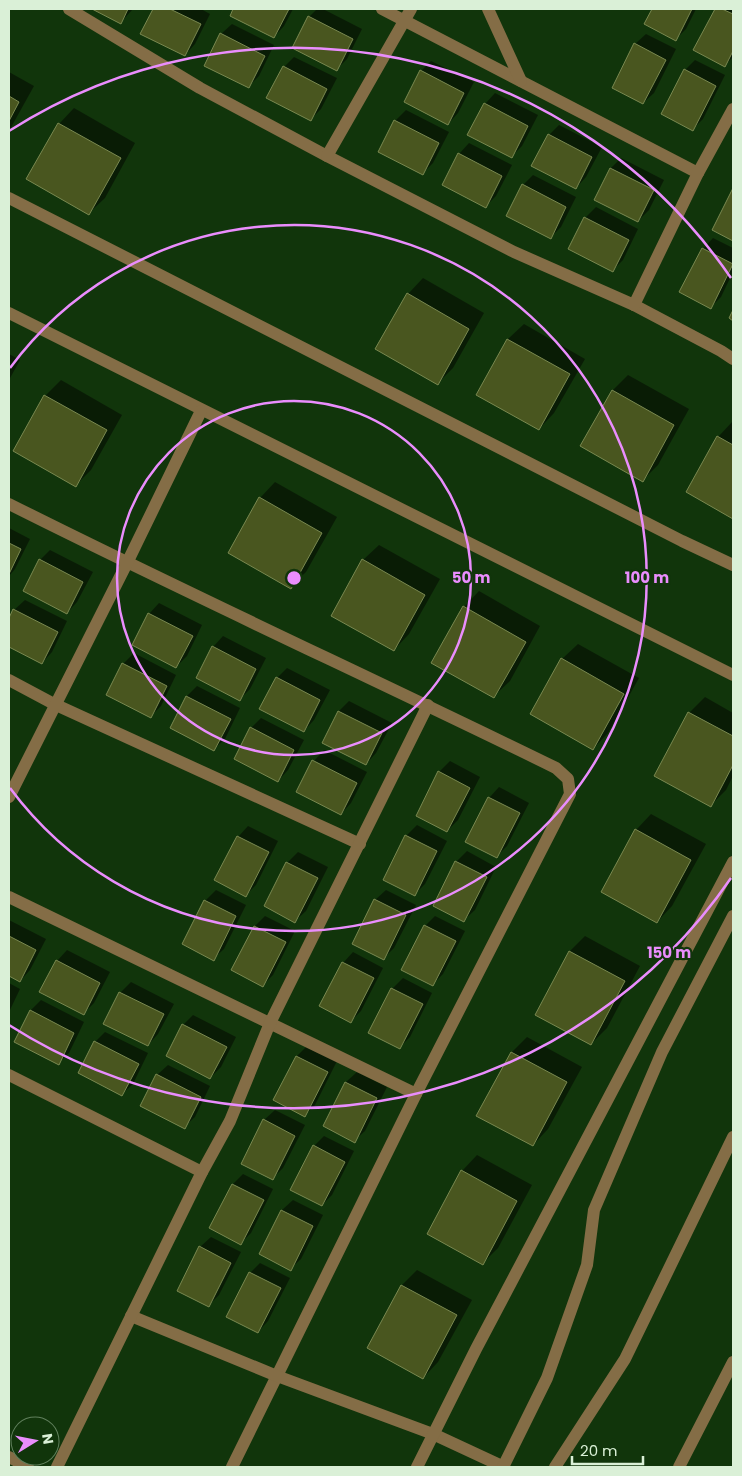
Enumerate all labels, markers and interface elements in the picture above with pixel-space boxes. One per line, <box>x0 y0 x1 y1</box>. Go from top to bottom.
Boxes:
text: 50 m <box>452 567 490 588</box>
text: 100 m <box>625 567 669 588</box>
centre of rings <box>285 569 303 587</box>
text: 150 m <box>647 942 691 963</box>
north arrow <box>10 1416 60 1466</box>
text: N <box>37 1432 59 1446</box>
scale bar <box>572 1434 643 1466</box>
text: 20 m <box>580 1440 618 1461</box>

